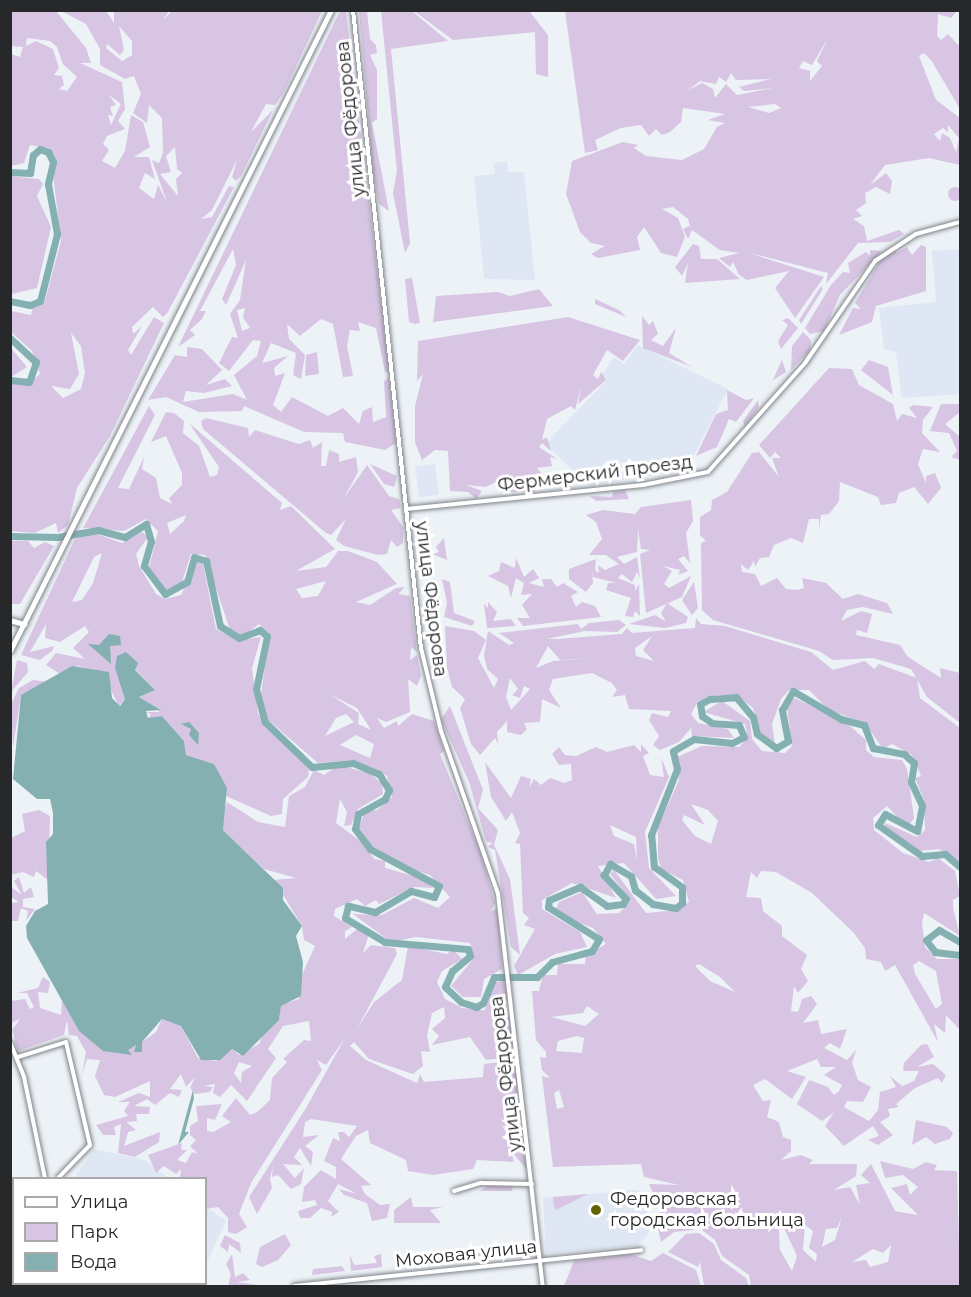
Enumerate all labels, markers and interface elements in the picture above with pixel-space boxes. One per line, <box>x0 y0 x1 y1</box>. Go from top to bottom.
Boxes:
street label: улица Фёдорова <box>332 40 370 198</box>
street label: Фермерский проезд <box>496 451 694 497</box>
street label: улица Фёдорова <box>411 520 451 678</box>
street label: улица Фёдорова <box>486 995 526 1153</box>
legend <box>12 1177 207 1285</box>
place label: Федоровская городская больница <box>610 1189 804 1232</box>
text: Улица <box>70 1191 128 1213</box>
marker: Федоровская городская больница <box>587 1201 605 1219</box>
text: Парк <box>70 1221 118 1243</box>
street label: Моховая улица <box>394 1236 538 1272</box>
text: Вода <box>70 1251 117 1273</box>

